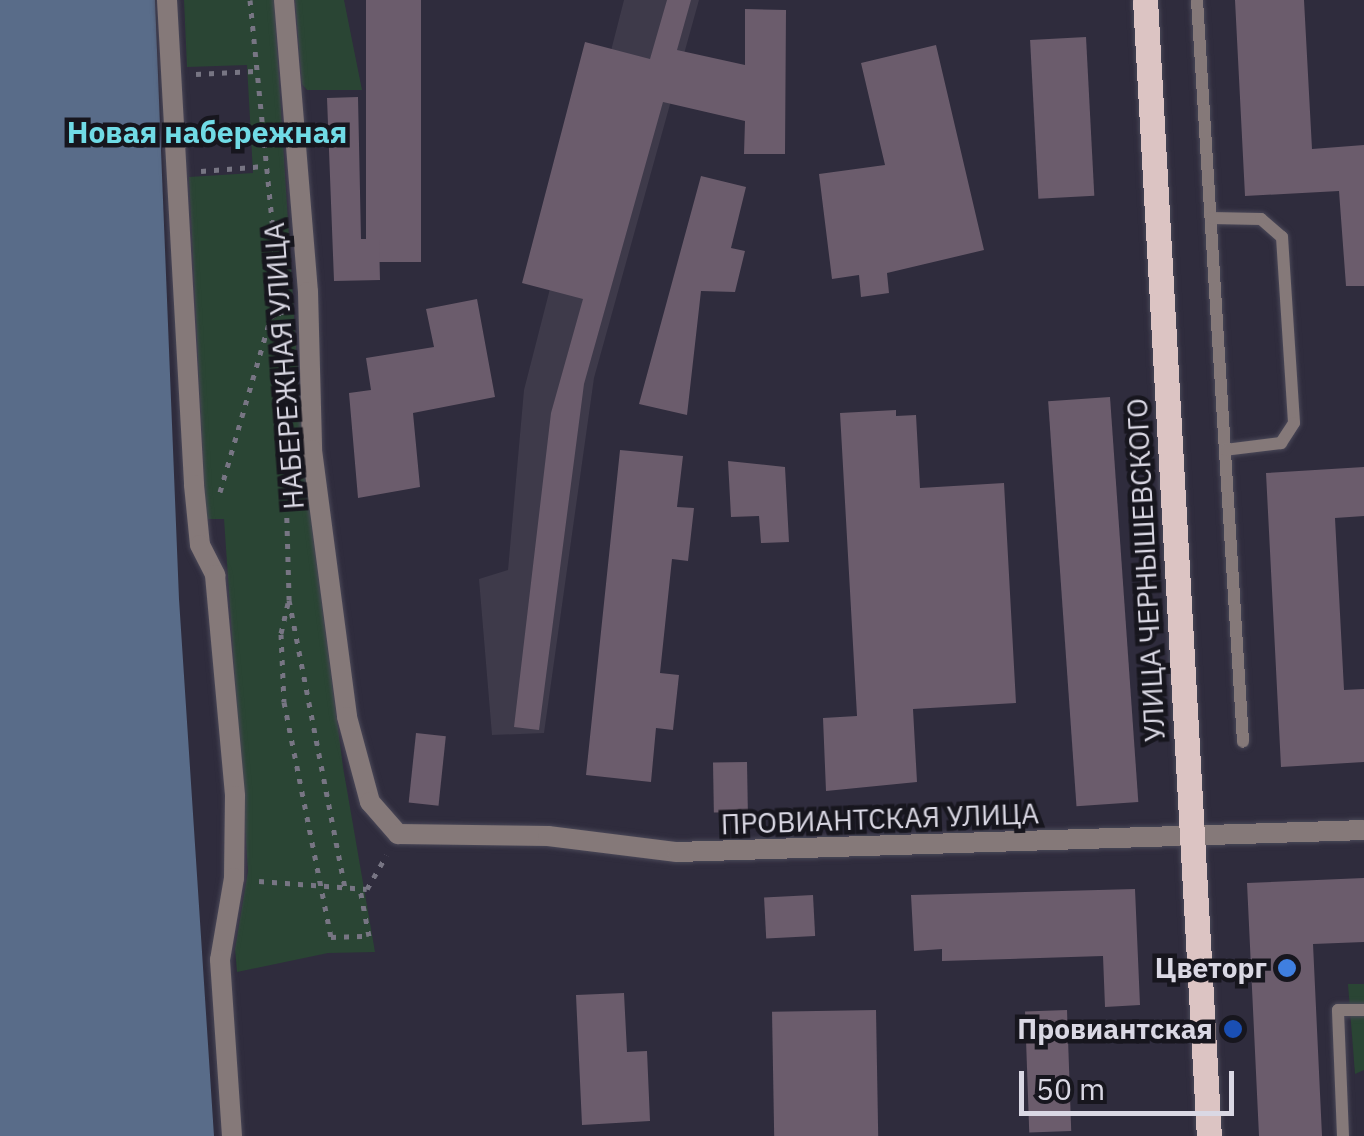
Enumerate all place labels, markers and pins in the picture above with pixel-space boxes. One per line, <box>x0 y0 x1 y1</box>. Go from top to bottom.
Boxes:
place label: Цветорг <box>1155 951 1267 985</box>
marker: Цветорг <box>1276 957 1298 979</box>
place label: Провиантская <box>1017 1012 1213 1046</box>
marker: Провиантская <box>1222 1018 1244 1040</box>

